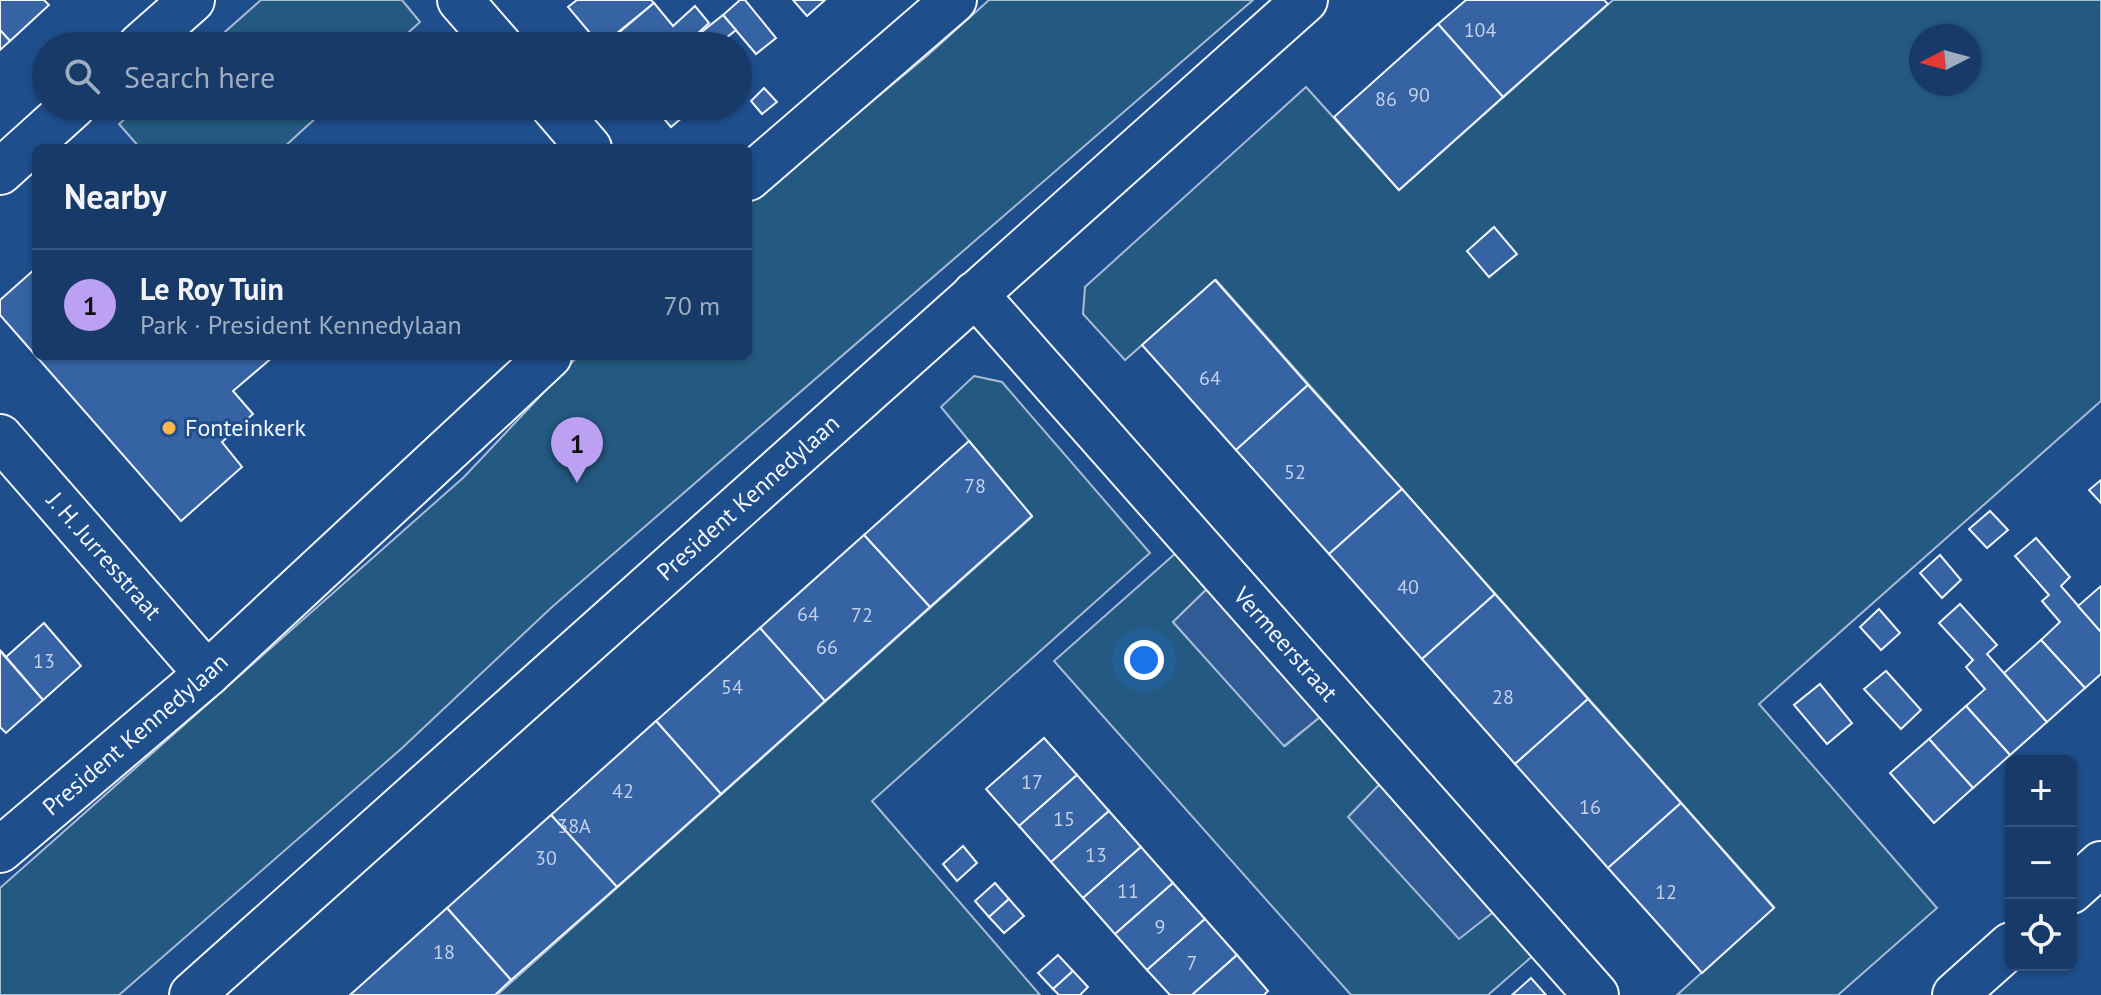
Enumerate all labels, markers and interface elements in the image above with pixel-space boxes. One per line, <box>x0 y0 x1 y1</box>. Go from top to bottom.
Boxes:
house number: 104 <box>1464 17 1496 43</box>
north arrow <box>1909 24 1981 96</box>
search box <box>32 32 752 120</box>
icon: search <box>60 54 104 98</box>
text: Search here <box>124 57 275 96</box>
house number: 90 <box>1408 82 1430 108</box>
house number: 86 <box>1375 86 1397 112</box>
text: Nearby <box>64 174 166 218</box>
text: Le Roy Tuin <box>140 269 284 308</box>
text: 1 <box>83 289 97 322</box>
text: 70 m <box>664 289 720 322</box>
text: Park · President Kennedylaan <box>140 308 462 341</box>
house number: 64 <box>1199 365 1221 391</box>
street label: President Kennedylaan <box>650 408 846 587</box>
place label: Fonteinkerk <box>185 412 307 443</box>
pin: 1 <box>551 417 603 483</box>
marker: Fonteinkerk <box>160 419 178 437</box>
house number: 52 <box>1284 459 1306 485</box>
house number: 78 <box>964 473 986 499</box>
street label: J. H. Jurresstraat <box>40 485 168 626</box>
house number: 40 <box>1397 574 1419 600</box>
street label: Vermeerstraat <box>1226 580 1345 708</box>
house number: 64 <box>797 601 819 627</box>
house number: 72 <box>851 602 873 628</box>
house number: 66 <box>816 634 838 660</box>
your location <box>1124 640 1164 680</box>
street label: President Kennedylaan <box>36 646 234 822</box>
house number: 13 <box>33 648 55 674</box>
house number: 54 <box>721 674 743 700</box>
house number: 28 <box>1492 684 1514 710</box>
map controls <box>2005 755 2077 971</box>
button: + <box>2005 755 2077 827</box>
house number: 17 <box>1021 769 1043 795</box>
house number: 42 <box>612 778 634 804</box>
house number: 16 <box>1579 794 1601 820</box>
house number: 15 <box>1053 806 1075 832</box>
house number: 38A <box>557 813 591 839</box>
button: − <box>2005 827 2077 899</box>
house number: 13 <box>1085 842 1107 868</box>
house number: 30 <box>535 845 557 871</box>
house number: 11 <box>1117 878 1139 904</box>
house number: 12 <box>1655 879 1677 905</box>
button: locate <box>2005 899 2077 971</box>
house number: 9 <box>1155 914 1165 940</box>
house number: 18 <box>433 939 455 965</box>
house number: 7 <box>1187 950 1197 976</box>

